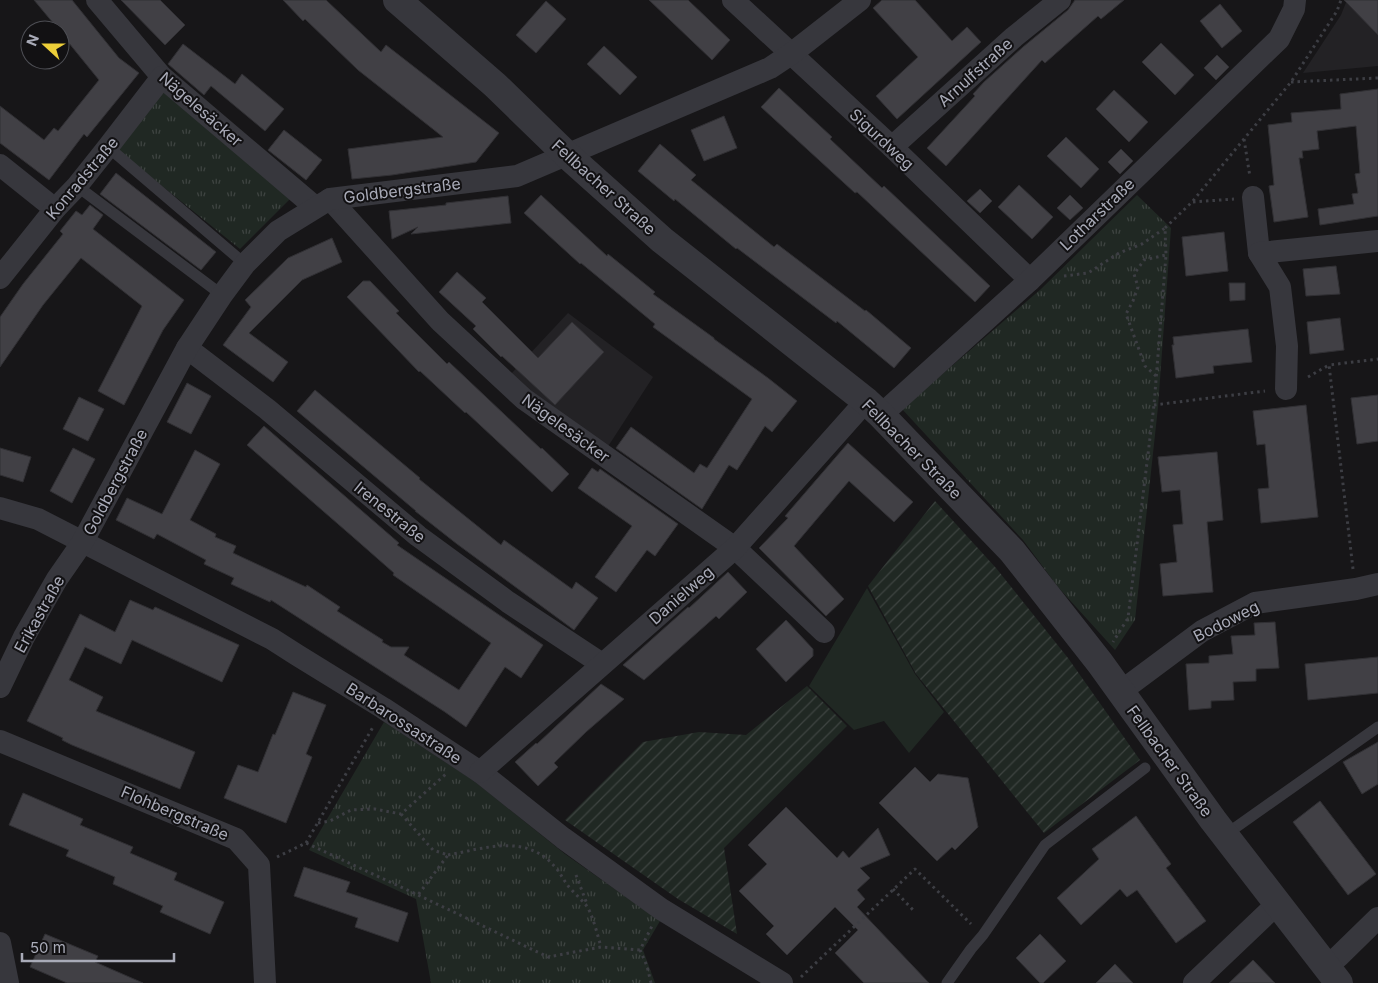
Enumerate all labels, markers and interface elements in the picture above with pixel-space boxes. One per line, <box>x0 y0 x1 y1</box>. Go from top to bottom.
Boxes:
north arrow <box>20 20 70 70</box>
text: N <box>23 32 42 48</box>
street label: Arnulfstraße <box>934 33 1016 111</box>
street label: Nägelesäcker <box>155 67 247 151</box>
street label: Sigurdweg <box>846 104 918 174</box>
street label: Konradstraße <box>42 133 122 223</box>
street label: Fellbacher Straße <box>548 135 660 239</box>
street label: Goldbergstraße <box>342 173 462 207</box>
street label: Lotharstraße <box>1055 173 1139 255</box>
street label: Nägelesäcker <box>518 389 614 467</box>
street label: Fellbacher Straße <box>858 395 966 503</box>
street label: Goldbergstraße <box>79 425 151 539</box>
street label: Irenestraße <box>350 477 430 547</box>
street label: Danielweg <box>645 562 717 628</box>
street label: Erikastraße <box>10 572 68 656</box>
street label: Bodoweg <box>1190 596 1262 646</box>
street label: Barbarossastraße <box>342 678 466 768</box>
street label: Fellbacher Straße <box>1123 701 1217 821</box>
street label: Flohbergstraße <box>118 781 232 845</box>
scale bar <box>22 930 175 962</box>
text: 50 m <box>30 938 66 957</box>

